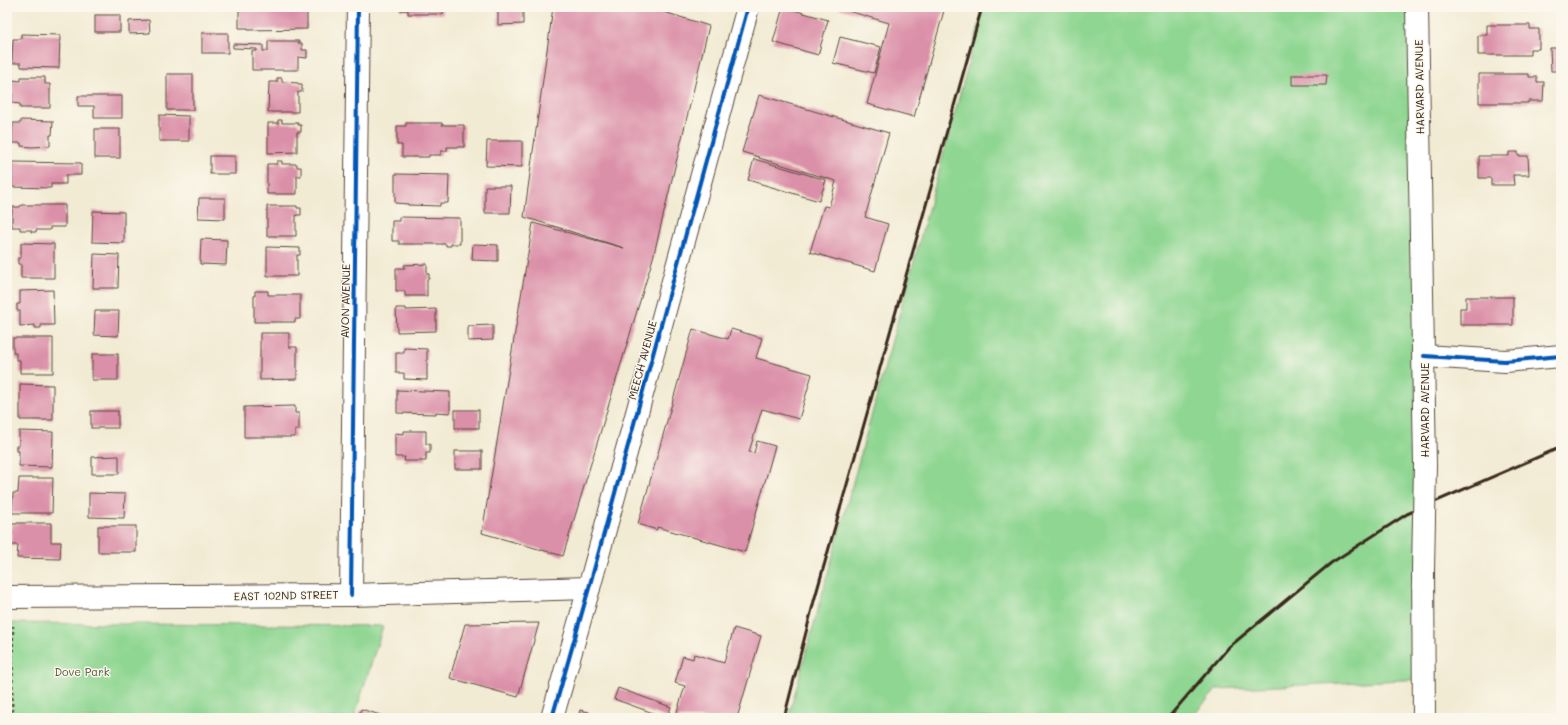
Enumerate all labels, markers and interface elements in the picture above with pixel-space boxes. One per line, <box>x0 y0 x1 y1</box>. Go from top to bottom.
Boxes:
street label: HARVARD AVENUE <box>1411 39 1427 135</box>
street label: AVON AVENUE <box>337 264 353 338</box>
street label: MEECH AVENUE <box>624 319 660 401</box>
street label: HARVARD AVENUE <box>1417 363 1432 457</box>
street label: EAST 102ND STREET <box>233 587 339 603</box>
park label: Dove Park <box>54 664 110 679</box>

